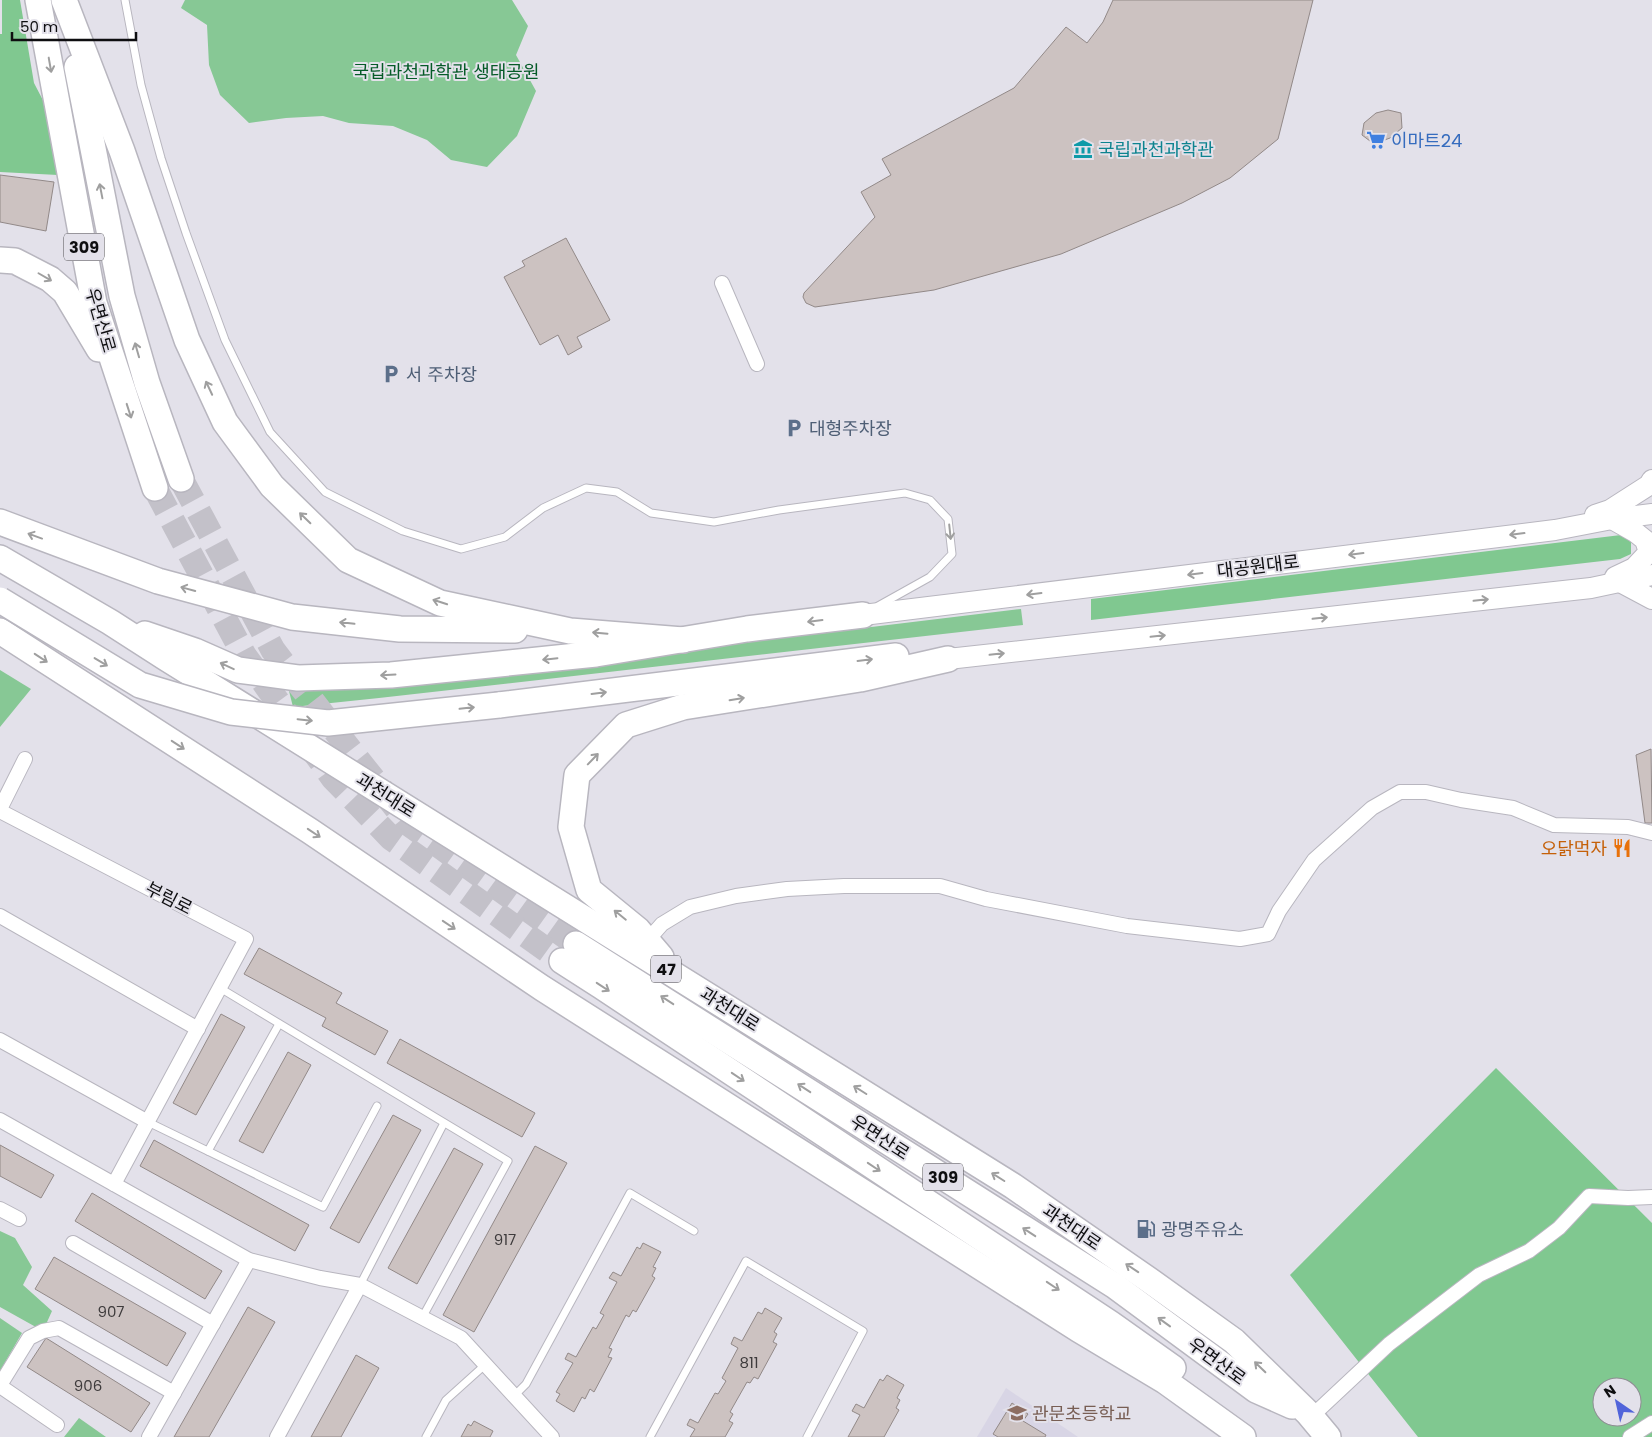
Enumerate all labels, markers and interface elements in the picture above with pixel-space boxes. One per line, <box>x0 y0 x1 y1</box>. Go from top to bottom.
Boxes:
scale bar <box>12 10 136 42</box>
text: 50 m <box>20 16 58 37</box>
one-way arrow <box>46 57 56 73</box>
park label: 국립과천과학관 생태공원 <box>353 59 539 84</box>
place label: 이마트24 <box>1391 128 1462 153</box>
supermarket icon: 이마트24 <box>1365 129 1387 151</box>
place label: 국립과천과학관 <box>1098 137 1214 162</box>
museum icon: 국립과천과학관 <box>1072 138 1094 160</box>
one-way arrow <box>96 184 106 200</box>
road number: 309 <box>64 233 104 260</box>
one-way arrow <box>37 272 52 282</box>
street label: 우면산로 <box>80 285 122 355</box>
one-way arrow <box>132 342 142 358</box>
place label: 서 주차장 <box>406 362 477 387</box>
parking icon: 서 주차장 <box>380 363 402 385</box>
one-way arrow <box>204 381 213 396</box>
one-way arrow <box>125 402 134 418</box>
place label: 대형주차장 <box>809 416 892 441</box>
parking icon: 대형주차장 <box>783 417 805 439</box>
one-way arrow <box>298 512 311 524</box>
one-way arrow <box>945 524 955 540</box>
one-way arrow <box>1510 530 1526 540</box>
one-way arrow <box>28 531 43 540</box>
street label: 대공원대로 <box>1215 549 1301 583</box>
one-way arrow <box>1348 549 1364 559</box>
one-way arrow <box>1187 569 1203 579</box>
one-way arrow <box>181 584 197 593</box>
one-way arrow <box>1026 589 1042 599</box>
one-way arrow <box>1473 596 1489 605</box>
one-way arrow <box>433 597 449 607</box>
one-way arrow <box>1311 613 1327 623</box>
one-way arrow <box>807 616 823 626</box>
one-way arrow <box>339 618 355 628</box>
one-way arrow <box>592 628 608 638</box>
one-way arrow <box>1150 631 1166 641</box>
one-way arrow <box>988 649 1004 659</box>
one-way arrow <box>34 652 48 663</box>
one-way arrow <box>542 654 558 664</box>
one-way arrow <box>856 655 872 665</box>
one-way arrow <box>94 657 108 667</box>
one-way arrow <box>220 660 235 670</box>
one-way arrow <box>381 671 397 680</box>
one-way arrow <box>591 688 607 698</box>
one-way arrow <box>729 693 745 703</box>
one-way arrow <box>459 704 475 713</box>
one-way arrow <box>297 715 313 725</box>
one-way arrow <box>170 741 184 751</box>
one-way arrow <box>586 753 599 765</box>
street label: 과천대로 <box>351 767 421 823</box>
one-way arrow <box>307 828 321 838</box>
place label: 오닭먹자 <box>1541 836 1607 861</box>
restaurant icon: 오닭먹자 <box>1611 837 1633 859</box>
street label: 부림로 <box>141 876 197 920</box>
one-way arrow <box>614 910 627 921</box>
one-way arrow <box>442 920 456 930</box>
road number: 47 <box>651 956 681 982</box>
street label: 과천대로 <box>695 981 765 1037</box>
one-way arrow <box>596 982 610 992</box>
one-way arrow <box>660 995 674 1005</box>
one-way arrow <box>731 1072 745 1082</box>
one-way arrow <box>797 1082 811 1092</box>
one-way arrow <box>853 1085 867 1095</box>
street label: 우면산로 <box>845 1108 915 1166</box>
one-way arrow <box>866 1162 880 1172</box>
road number: 309 <box>923 1164 963 1190</box>
one-way arrow <box>991 1171 1005 1181</box>
street label: 과천대로 <box>1038 1198 1106 1256</box>
place label: 광명주유소 <box>1161 1217 1244 1242</box>
fuel station icon: 광명주유소 <box>1135 1218 1157 1240</box>
one-way arrow <box>1023 1226 1037 1236</box>
house number: 917 <box>494 1229 516 1250</box>
one-way arrow <box>1125 1263 1139 1273</box>
one-way arrow <box>1045 1281 1059 1291</box>
house number: 907 <box>97 1301 125 1322</box>
one-way arrow <box>1158 1317 1171 1328</box>
street label: 우면산로 <box>1183 1331 1251 1391</box>
house number: 811 <box>739 1352 759 1373</box>
one-way arrow <box>1254 1361 1267 1373</box>
house number: 906 <box>74 1375 102 1396</box>
north arrow <box>1592 1377 1642 1427</box>
text: N <box>1600 1380 1620 1402</box>
place label: 관문초등학교 <box>1032 1401 1131 1426</box>
school or university icon: 관문초등학교 <box>1006 1402 1028 1424</box>

